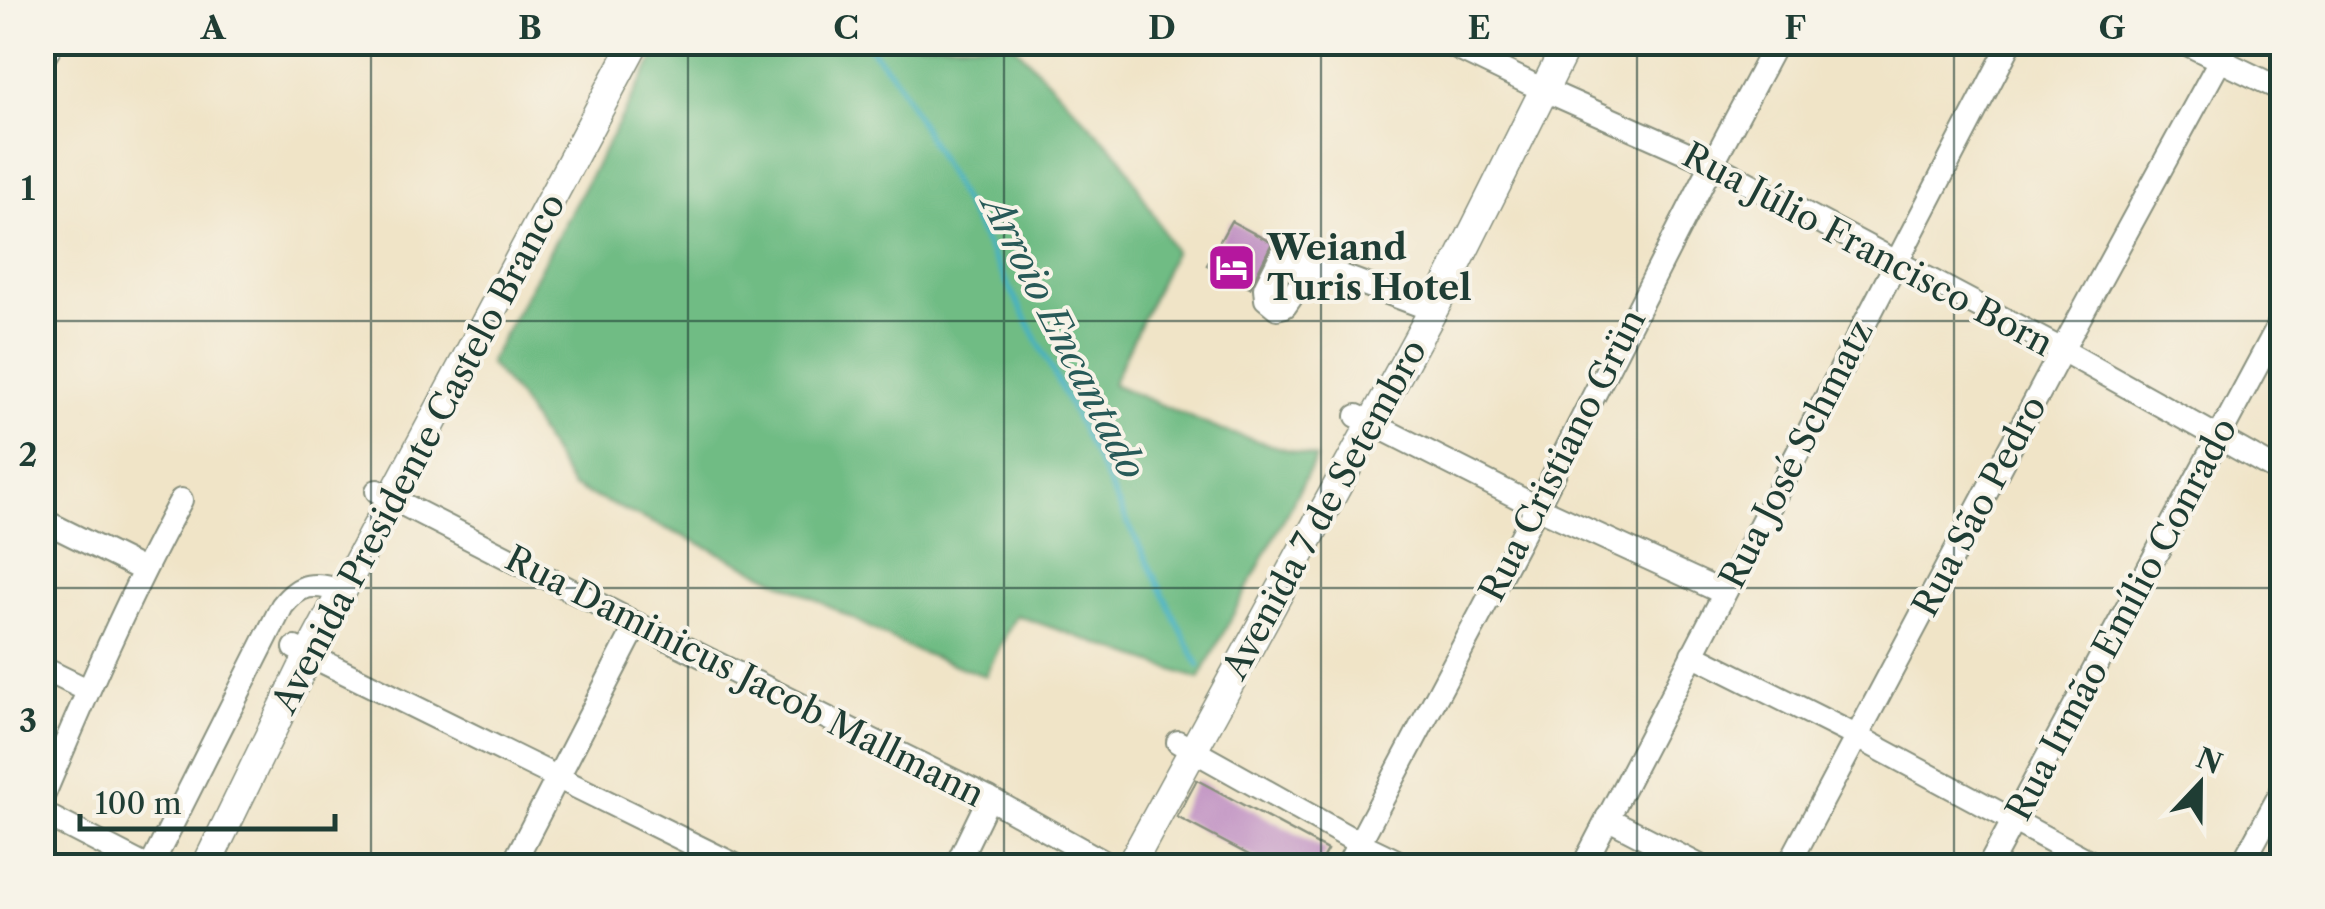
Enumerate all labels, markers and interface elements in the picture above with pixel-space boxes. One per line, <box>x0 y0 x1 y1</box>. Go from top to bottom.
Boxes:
text: A <box>200 8 227 47</box>
text: B <box>518 8 542 47</box>
text: C <box>833 8 859 47</box>
text: D <box>1148 8 1176 47</box>
text: E <box>1467 8 1491 47</box>
text: F <box>1784 8 1806 47</box>
text: G <box>2098 8 2126 47</box>
street label: Rua Júlio Francisco Born <box>1676 133 2061 365</box>
text: 1 <box>21 169 36 208</box>
water label: Arroio Encantado <box>970 182 1156 487</box>
street label: Avenida Presidente Castelo Branco <box>262 186 574 721</box>
place label: Weiand Turis Hotel <box>1266 226 1472 309</box>
hotel icon: Weiand Turis Hotel <box>1206 241 1258 293</box>
street label: Rua Cristiano Grün <box>1470 302 1654 608</box>
street label: Rua José Schmatz <box>1710 313 1882 595</box>
street label: Avenida 7 de Setembro <box>1212 332 1435 687</box>
street label: Rua São Pedro <box>1903 388 2055 624</box>
street label: Rua Irmão Emílio Conrado <box>1996 410 2246 828</box>
text: 2 <box>19 435 37 474</box>
street label: Rua Daminicus Jacob Mallmann <box>498 536 992 816</box>
text: 3 <box>19 701 37 740</box>
north arrow <box>2150 734 2250 834</box>
text: N <box>2192 740 2227 781</box>
scale bar <box>80 769 335 831</box>
text: 100 m <box>95 785 182 822</box>

